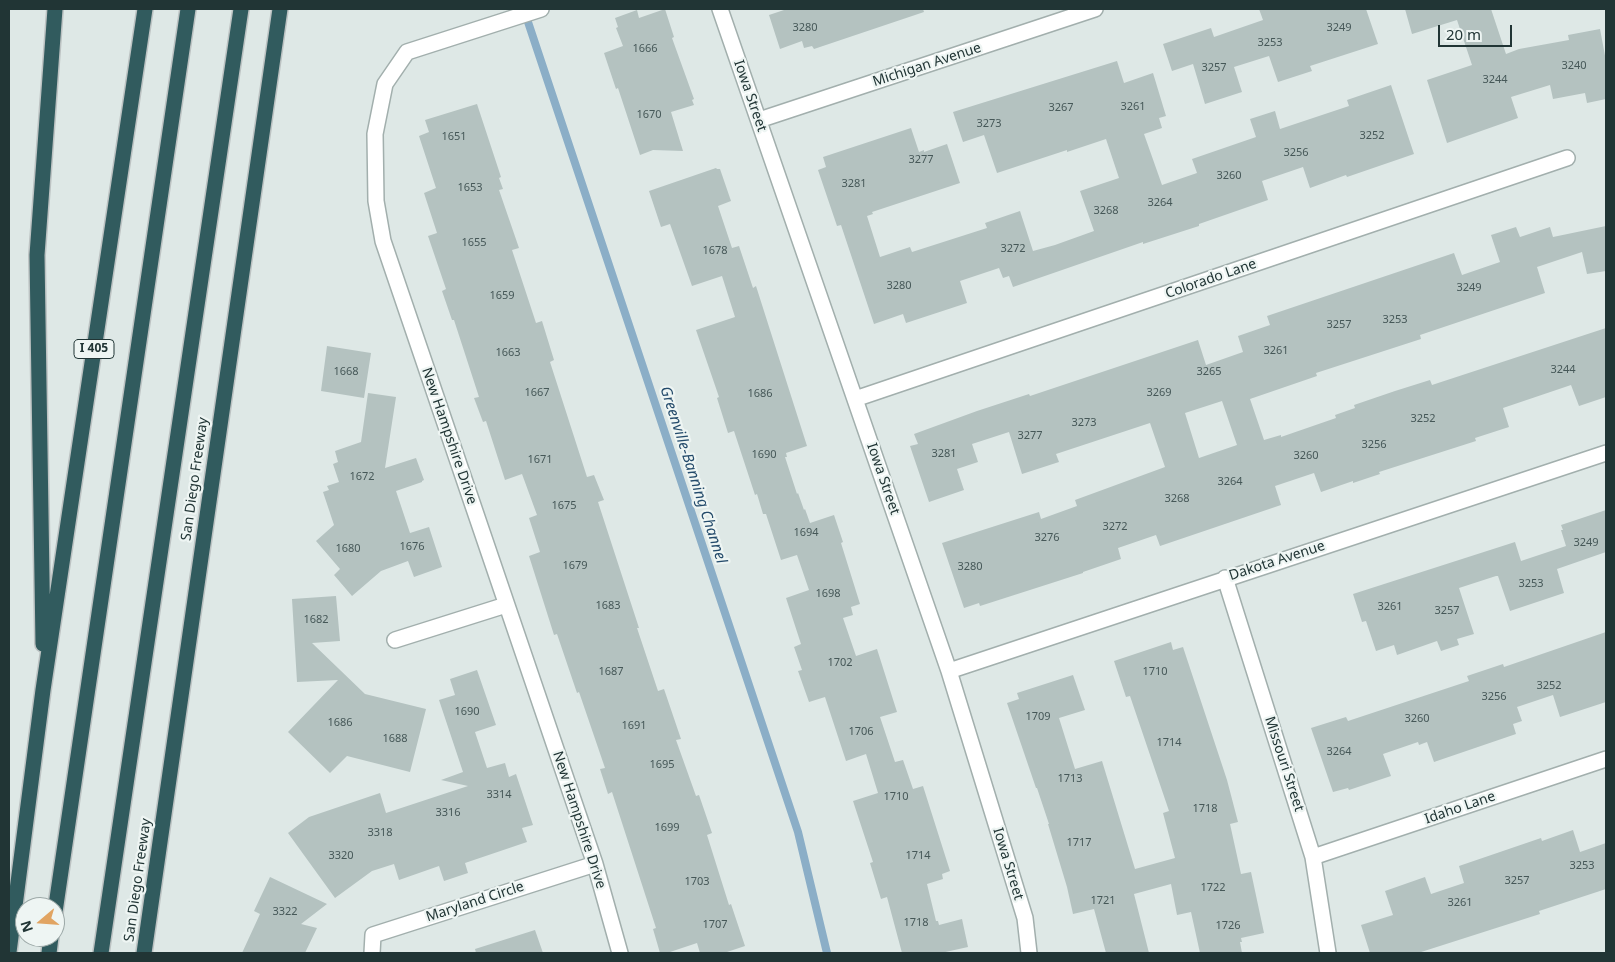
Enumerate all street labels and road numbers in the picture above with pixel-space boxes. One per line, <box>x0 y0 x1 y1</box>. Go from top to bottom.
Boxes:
street label: Michigan Avenue <box>871 40 983 90</box>
street label: Iowa Street <box>730 58 770 134</box>
street label: Colorado Lane <box>1163 256 1259 302</box>
road number: I 405 <box>74 339 114 358</box>
street label: New Hampshire Drive <box>418 365 480 507</box>
street label: San Diego Freeway <box>178 416 212 542</box>
street label: Iowa Street <box>863 441 903 517</box>
street label: Dakota Avenue <box>1227 538 1327 584</box>
street label: Missouri Street <box>1261 714 1307 814</box>
street label: New Hampshire Drive <box>549 749 609 891</box>
street label: Idaho Lane <box>1422 788 1498 828</box>
street label: San Diego Freeway <box>121 817 155 943</box>
street label: Iowa Street <box>989 826 1027 902</box>
street label: Maryland Circle <box>424 878 526 926</box>

